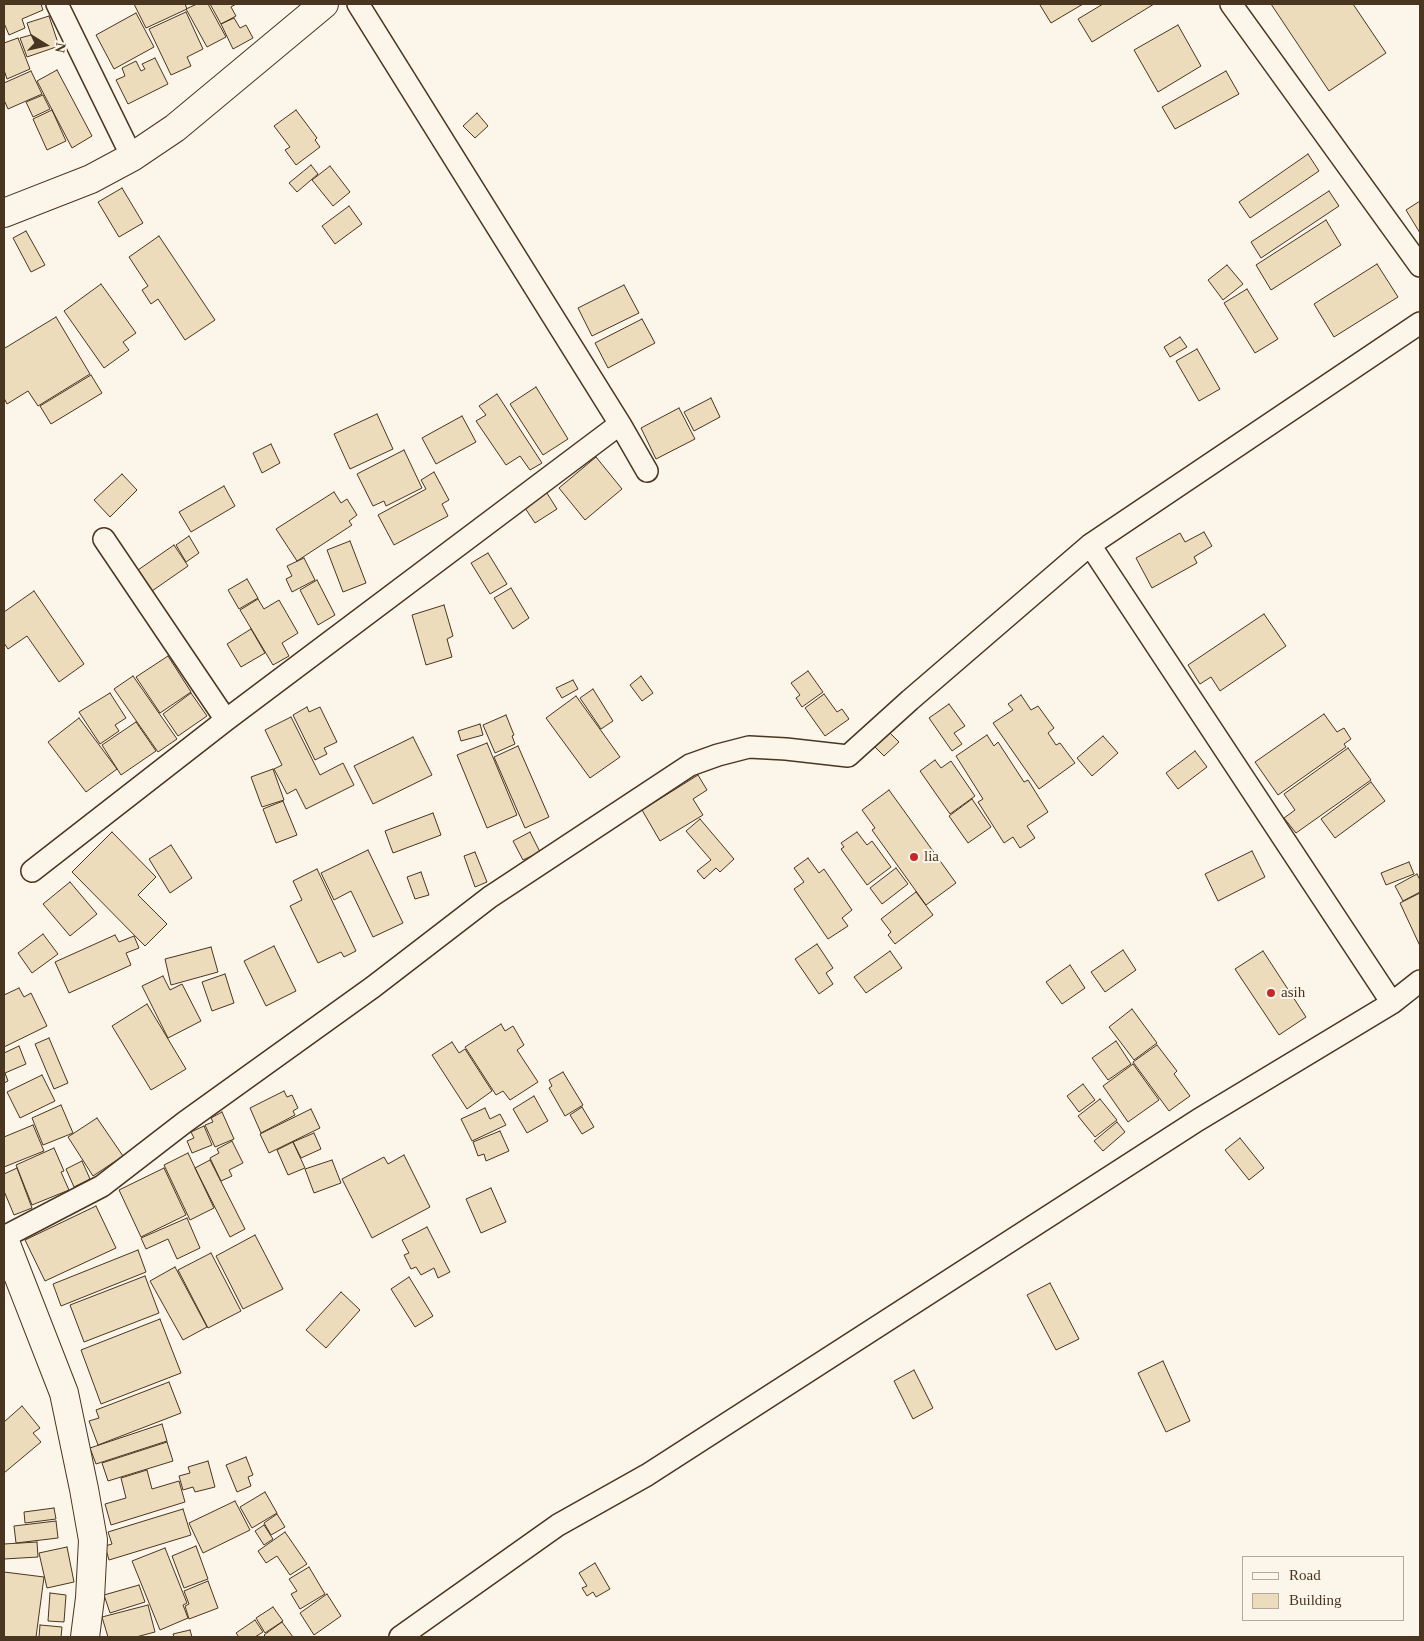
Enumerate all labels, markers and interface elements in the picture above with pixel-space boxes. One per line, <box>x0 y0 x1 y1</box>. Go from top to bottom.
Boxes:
north arrow <box>20 20 70 70</box>
text: N <box>52 41 69 54</box>
place label: lia <box>924 848 939 866</box>
marker: lia <box>908 851 920 863</box>
place label: asih <box>1281 984 1305 1002</box>
marker: asih <box>1265 987 1277 999</box>
legend <box>1242 1556 1404 1621</box>
text: Road <box>1289 1567 1321 1583</box>
text: Building <box>1289 1592 1342 1608</box>

